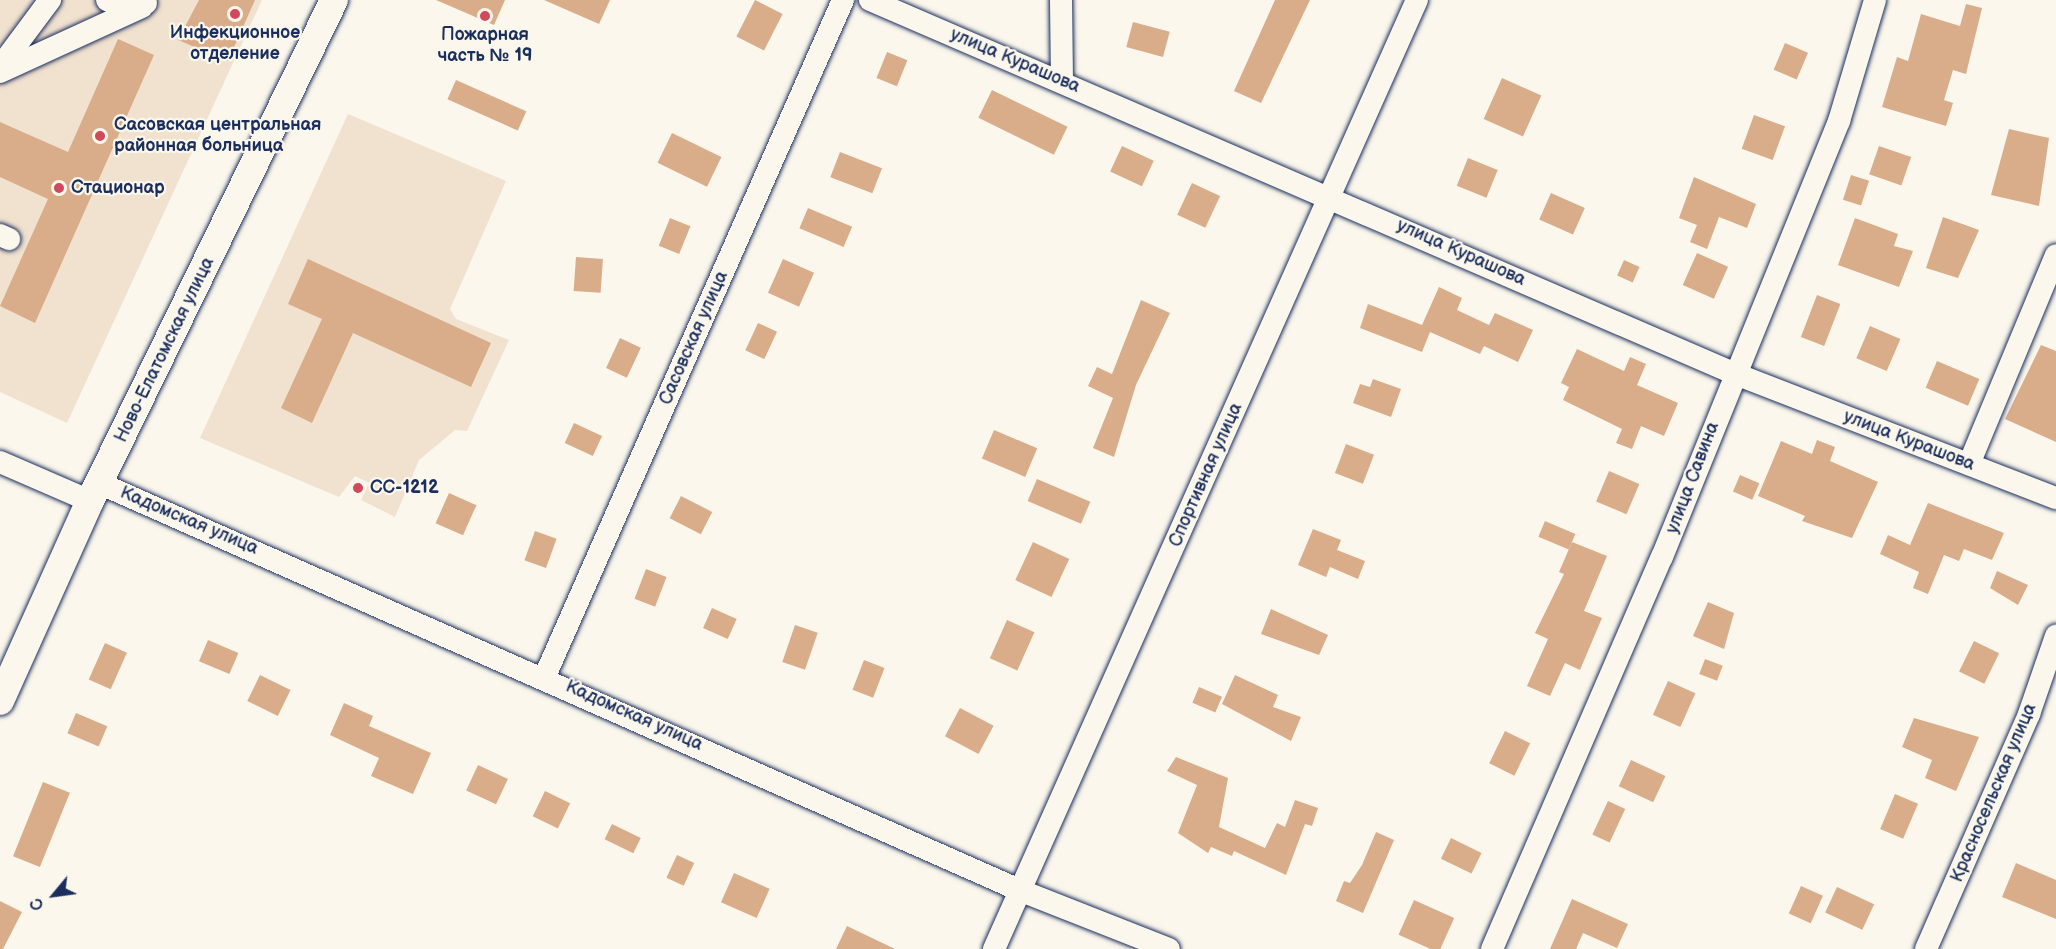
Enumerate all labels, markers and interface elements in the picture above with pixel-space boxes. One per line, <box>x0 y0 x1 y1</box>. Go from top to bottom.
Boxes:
marker: Инфекционное отделение <box>228 7 242 21</box>
marker: Пожарная часть № 19 <box>478 9 492 23</box>
place label: Инфекционное отделение <box>170 23 300 66</box>
street label: улица Курашова <box>947 24 1083 98</box>
place label: Пожарная часть № 19 <box>437 25 533 68</box>
place label: Сасовская центральная районная больница <box>114 115 321 158</box>
marker: Сасовская центральная районная больница <box>91 127 109 145</box>
place label: Стационар <box>71 177 165 199</box>
marker: Стационар <box>52 181 66 195</box>
street label: улица Курашова <box>1393 215 1529 291</box>
street label: Ново-Елатомская улица <box>111 254 219 446</box>
street label: Сасовская улица <box>655 268 733 408</box>
street label: Спортивная улица <box>1165 400 1247 550</box>
street label: улица Курашова <box>1840 406 1978 476</box>
street label: улица Савина <box>1662 419 1724 537</box>
place label: СС-1212 <box>370 477 439 499</box>
marker: СС-1212 <box>351 481 365 495</box>
street label: Кадомская улица <box>117 482 261 560</box>
street label: Кадомская улица <box>562 676 706 756</box>
street label: Красносельская улица <box>1947 700 2041 886</box>
north arrow <box>24 865 84 925</box>
text: С <box>27 894 49 913</box>

